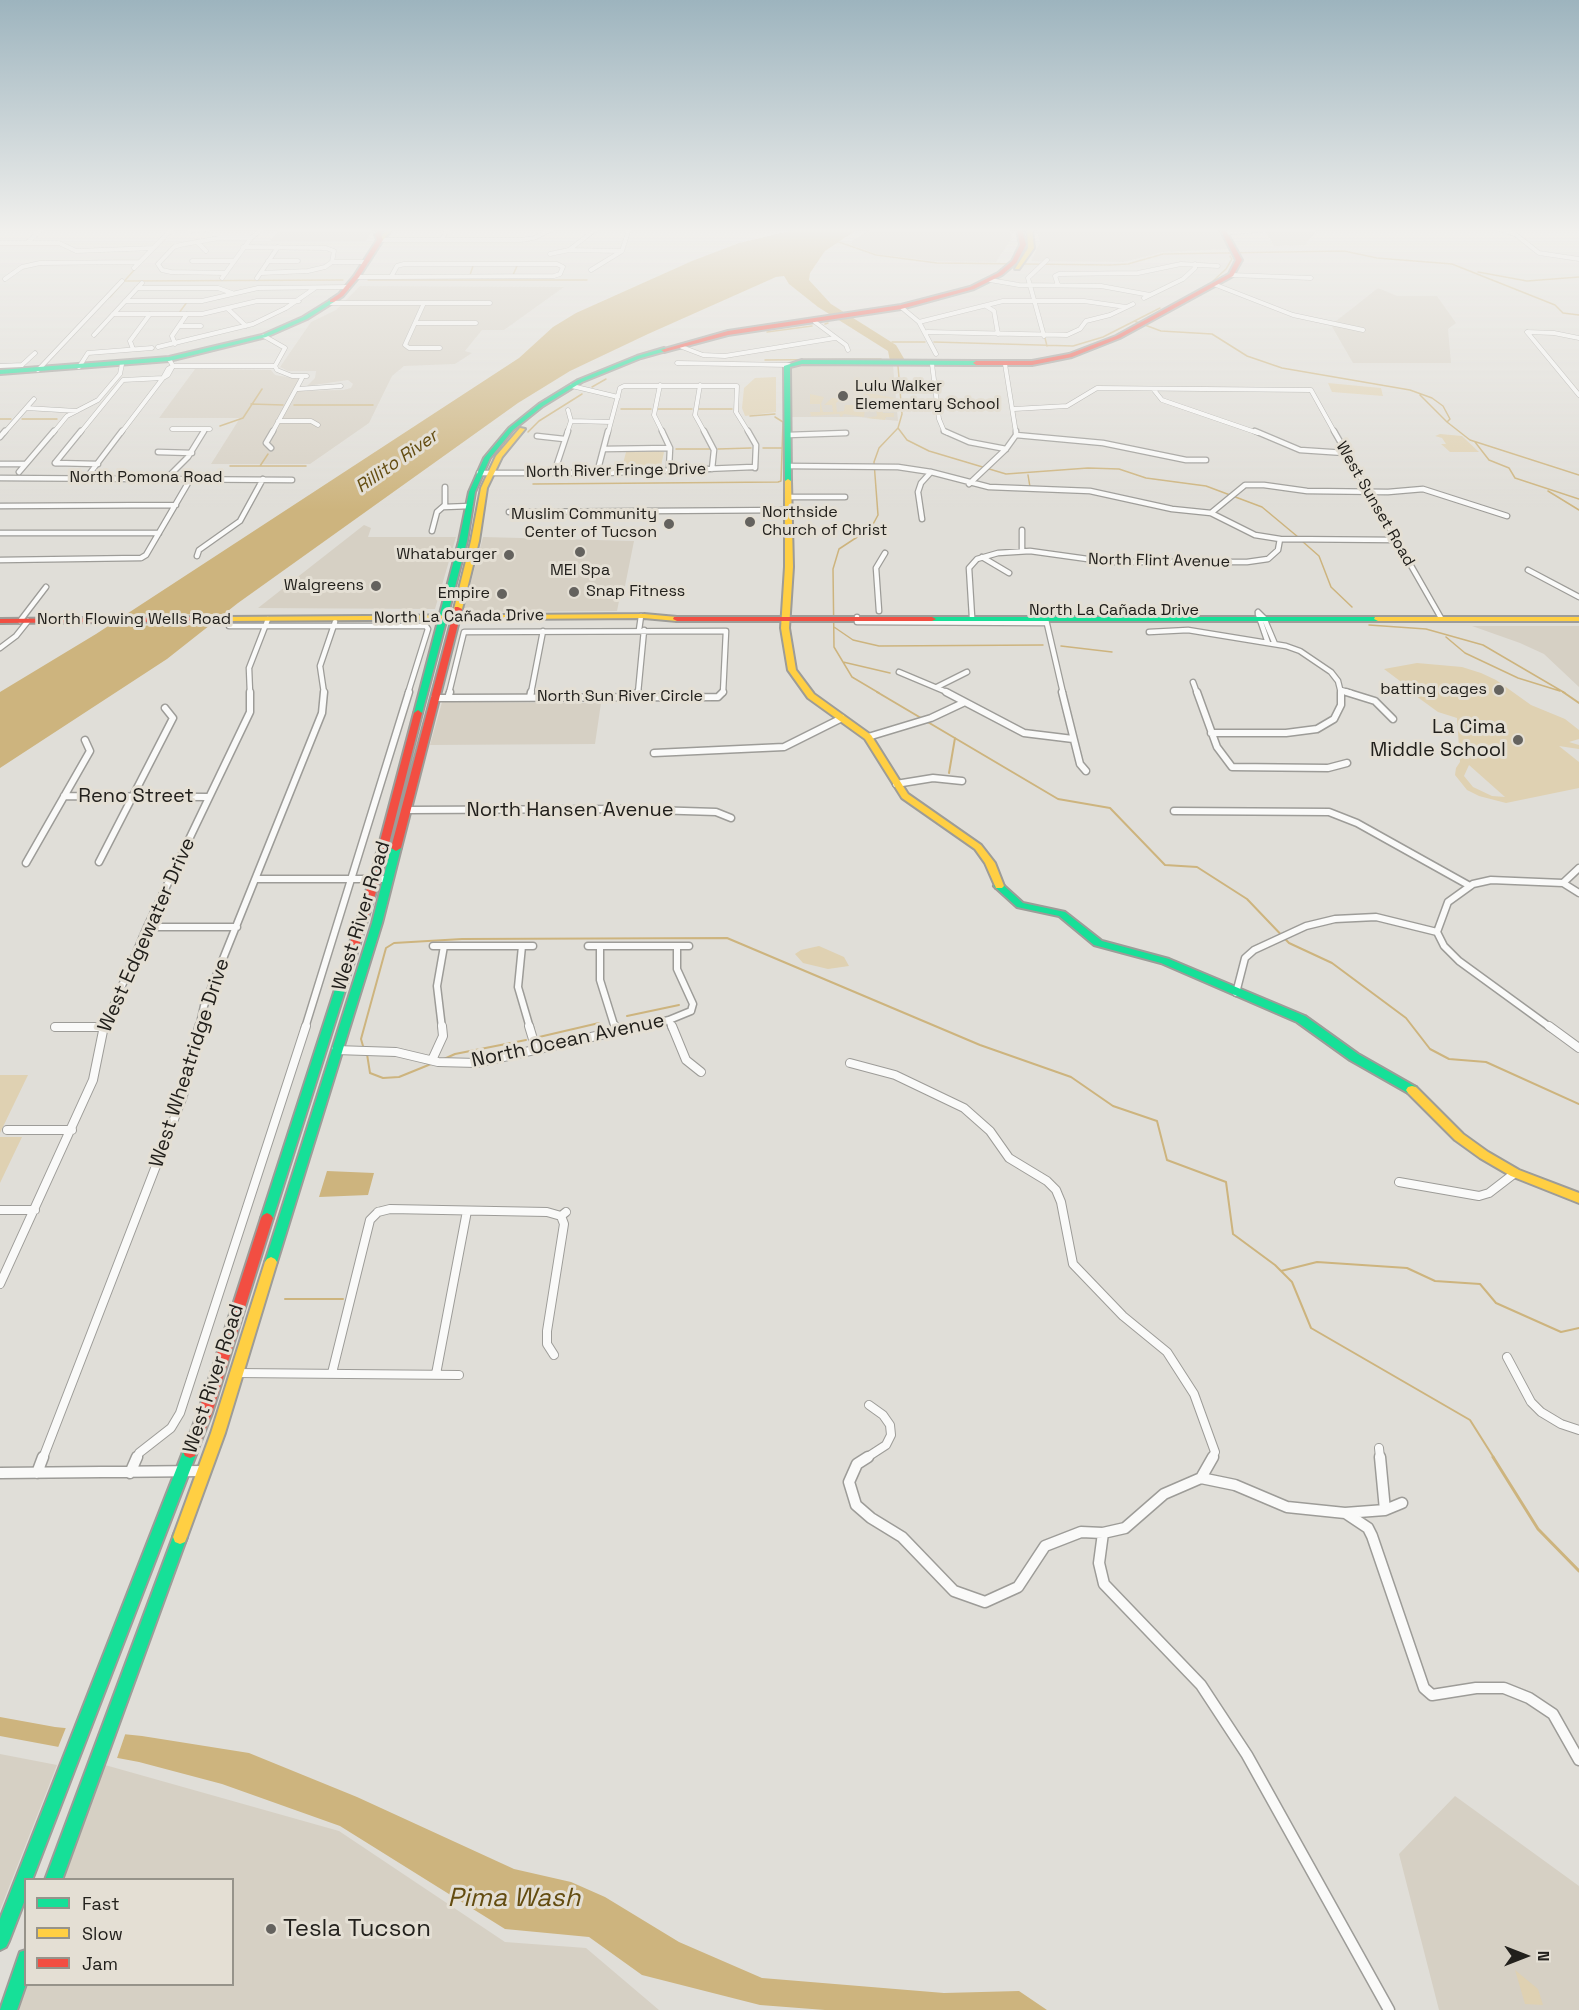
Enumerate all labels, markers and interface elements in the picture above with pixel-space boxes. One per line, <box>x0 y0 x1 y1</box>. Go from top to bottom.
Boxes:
place label: Lulu Walker Elementary School <box>855 377 1000 415</box>
marker: Lulu Walker Elementary School <box>836 389 850 403</box>
water label: Rillito River <box>352 426 442 498</box>
street label: West Sunset Road <box>1332 438 1418 570</box>
street label: North River Fringe Drive <box>526 460 706 482</box>
street label: North Pomona Road <box>69 468 223 488</box>
place label: Northside Church of Christ <box>762 503 887 541</box>
place label: Muslim Community Center of Tucson <box>511 505 657 543</box>
marker: Northside Church of Christ <box>743 515 757 529</box>
marker: Muslim Community Center of Tucson <box>662 517 676 531</box>
place label: Whataburger <box>396 545 497 565</box>
marker: MEI Spa <box>573 545 587 559</box>
marker: Whataburger <box>502 548 516 562</box>
street label: North Flint Avenue <box>1088 550 1230 572</box>
place label: MEI Spa <box>550 561 610 581</box>
place label: Walgreens <box>284 576 364 596</box>
marker: Walgreens <box>369 579 383 593</box>
place label: Snap Fitness <box>586 582 685 602</box>
place label: Empire <box>438 584 490 604</box>
marker: Snap Fitness <box>567 585 581 599</box>
marker: Empire <box>495 587 509 601</box>
street label: North La Cañada Drive <box>1029 601 1199 621</box>
street label: North La Cañada Drive <box>374 606 544 628</box>
street label: North Flowing Wells Road <box>37 610 231 630</box>
place label: batting cages <box>1380 680 1487 700</box>
marker: batting cages <box>1492 683 1506 697</box>
street label: North Sun River Circle <box>537 687 703 707</box>
place label: La Cima Middle School <box>1370 716 1506 763</box>
marker: La Cima Middle School <box>1511 733 1525 747</box>
street label: Reno Street <box>78 785 194 809</box>
street label: North Hansen Avenue <box>466 799 674 823</box>
street label: West Edgewater Drive <box>93 834 201 1036</box>
street label: West River Road <box>328 838 396 994</box>
street label: West Wheatridge Drive <box>145 955 235 1171</box>
street label: North Ocean Avenue <box>469 1009 667 1073</box>
street label: West River Road <box>179 1301 249 1457</box>
legend <box>24 1878 234 1986</box>
water label: Pima Wash <box>448 1883 580 1915</box>
text: Fast <box>82 1892 119 1915</box>
place label: Tesla Tucson <box>283 1915 431 1943</box>
text: Slow <box>82 1922 123 1945</box>
marker: Tesla Tucson <box>264 1922 278 1936</box>
north arrow <box>1495 1926 1555 1986</box>
text: N <box>1533 1951 1554 1961</box>
text: Jam <box>82 1952 118 1975</box>

